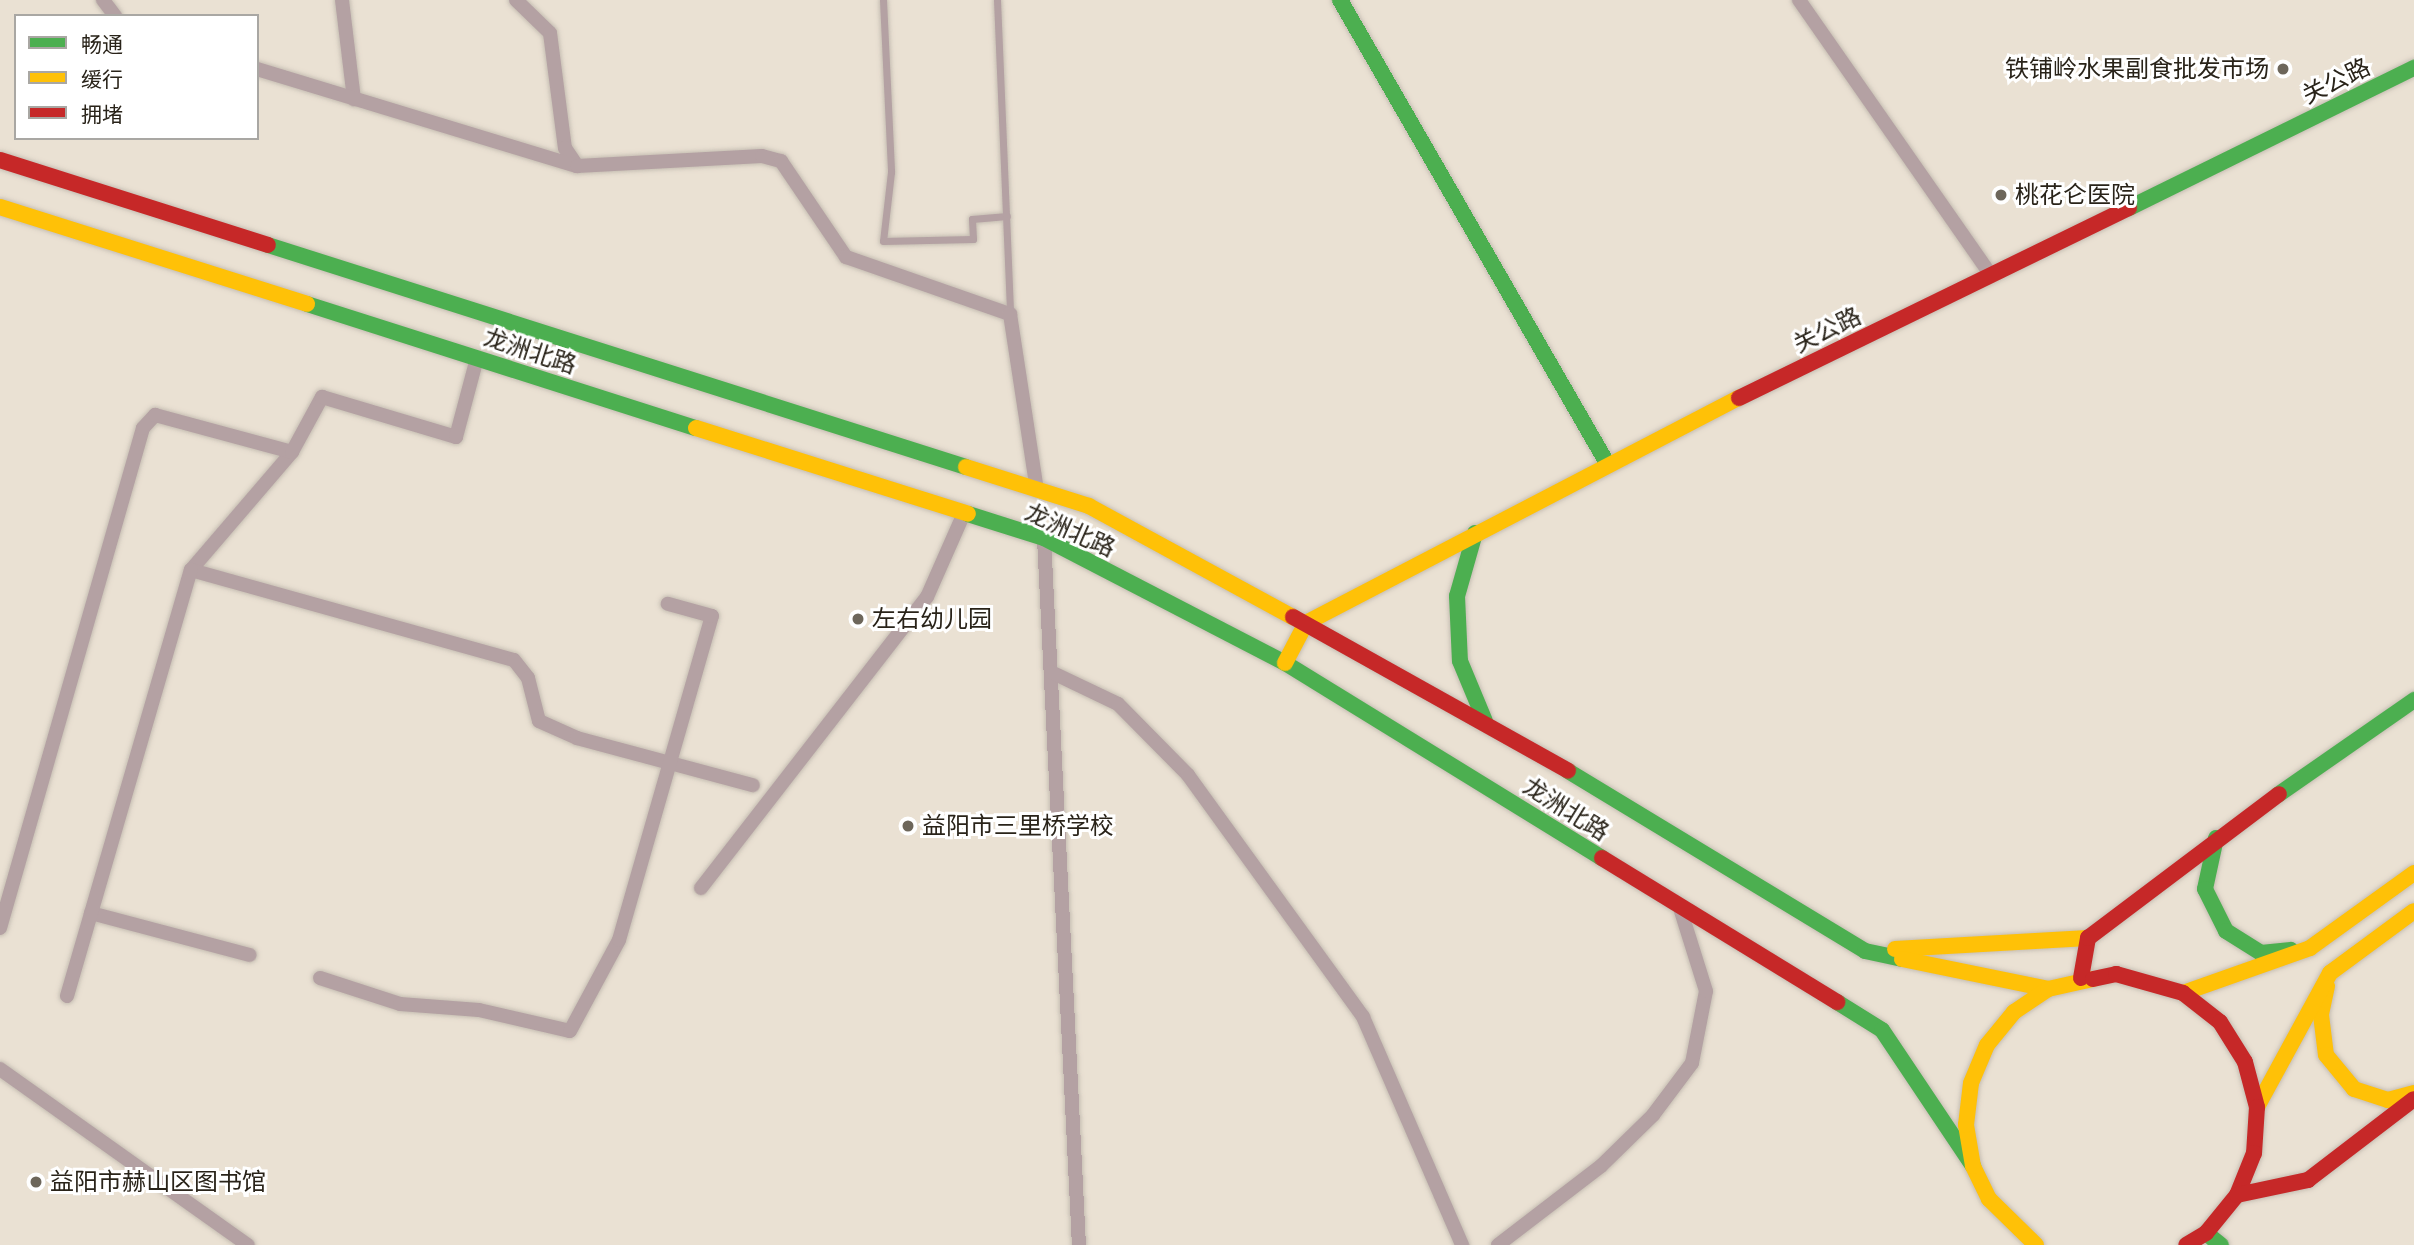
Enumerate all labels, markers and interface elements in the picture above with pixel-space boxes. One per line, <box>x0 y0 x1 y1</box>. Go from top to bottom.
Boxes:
legend <box>14 14 259 140</box>
text: 畅通 <box>81 31 123 57</box>
street label: 关公路 <box>2297 52 2375 110</box>
place label: 铁铺岭水果副食批发市场 <box>2005 55 2269 83</box>
marker: 铁铺岭水果副食批发市场 <box>2275 61 2291 77</box>
text: 缓行 <box>81 66 123 92</box>
text: 拥堵 <box>81 101 123 127</box>
place label: 桃花仑医院 <box>2015 181 2135 209</box>
marker: 桃花仑医院 <box>1993 187 2009 203</box>
street label: 关公路 <box>1788 301 1866 359</box>
street label: 龙洲北路 <box>480 322 580 380</box>
street label: 龙洲北路 <box>1020 497 1120 563</box>
place label: 左右幼儿园 <box>872 605 992 633</box>
marker: 左右幼儿园 <box>850 611 866 627</box>
street label: 龙洲北路 <box>1518 771 1614 847</box>
place label: 益阳市三里桥学校 <box>922 812 1114 840</box>
marker: 益阳市三里桥学校 <box>900 818 916 834</box>
place label: 益阳市赫山区图书馆 <box>50 1168 266 1196</box>
marker: 益阳市赫山区图书馆 <box>28 1174 44 1190</box>

